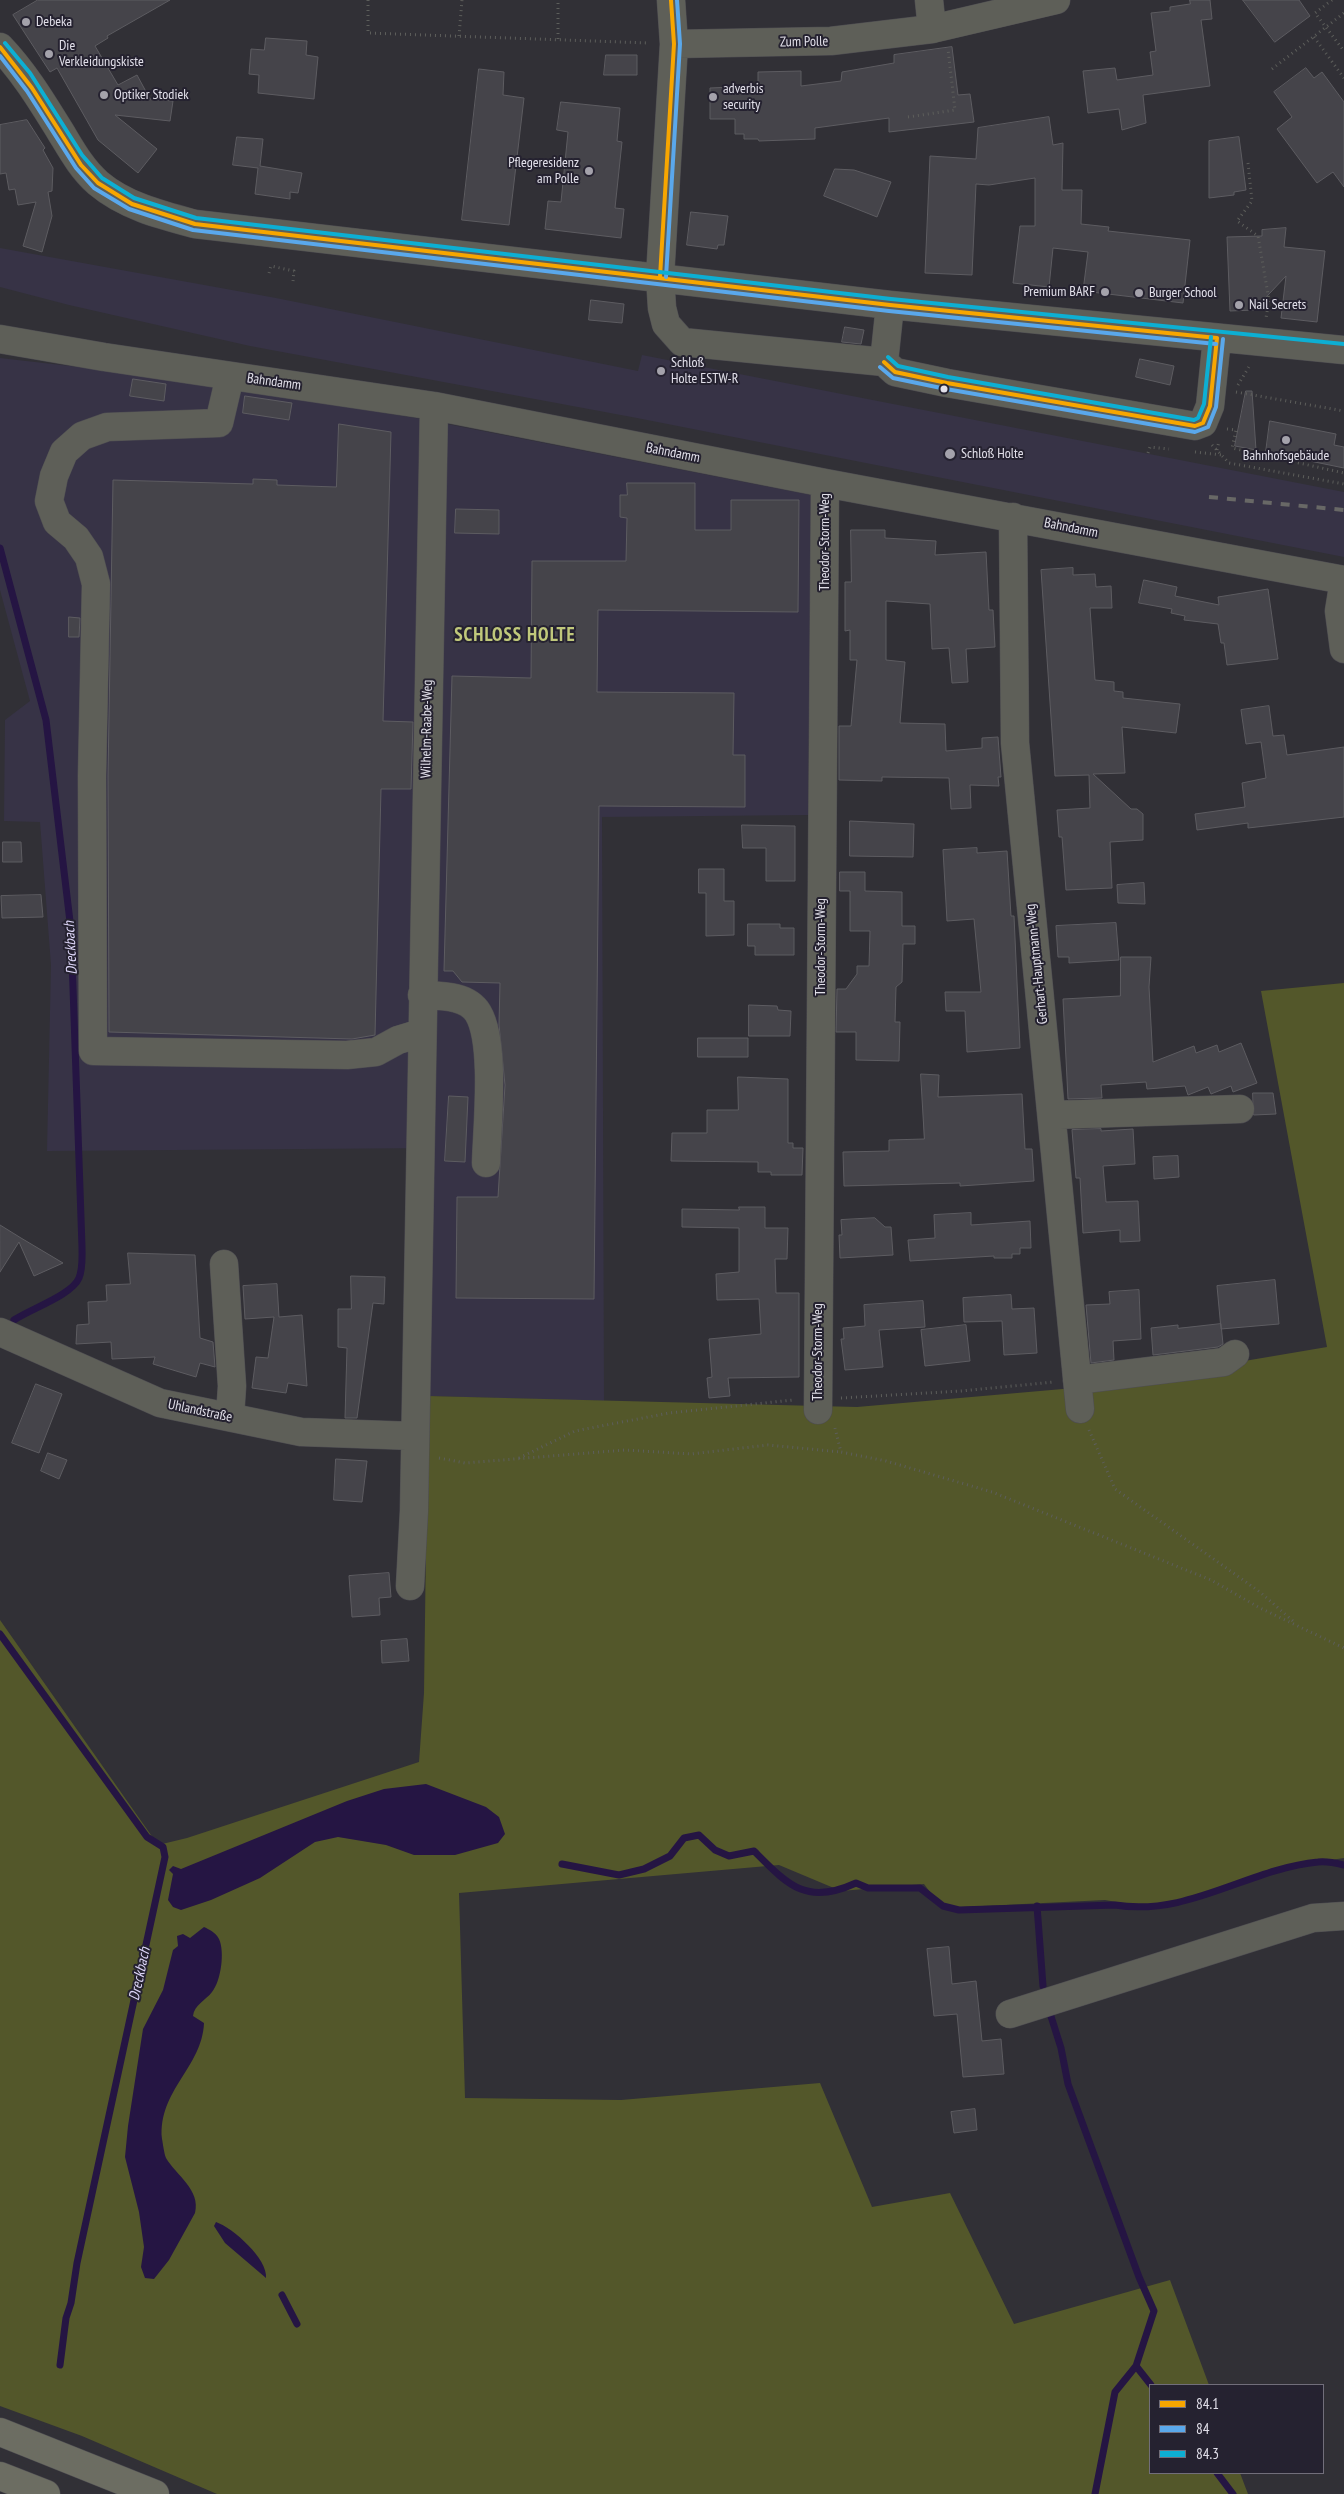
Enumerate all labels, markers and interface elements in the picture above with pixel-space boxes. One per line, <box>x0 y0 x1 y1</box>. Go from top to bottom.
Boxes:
place label: Debeka <box>36 14 72 30</box>
marker: Debeka <box>20 16 32 28</box>
street label: Zum Polle <box>780 33 828 51</box>
place label: Die Verkleidungskiste <box>59 38 144 70</box>
marker: Die Verkleidungskiste <box>43 48 55 60</box>
place label: adverbis security <box>723 81 764 114</box>
place label: Optiker Stodiek <box>114 87 189 103</box>
marker: Optiker Stodiek <box>98 89 110 101</box>
marker: adverbis security <box>707 91 719 103</box>
place label: Pflegeresidenz am Polle <box>508 155 579 188</box>
marker: Pflegeresidenz am Polle <box>583 165 595 177</box>
place label: Premium BARF <box>1023 284 1095 300</box>
place label: Burger School <box>1149 285 1217 301</box>
marker: Premium BARF <box>1099 286 1111 298</box>
marker: Burger School <box>1133 287 1145 299</box>
place label: Nail Secrets <box>1249 297 1306 313</box>
marker: Nail Secrets <box>1233 299 1245 311</box>
place label: Schloß Holte ESTW-R <box>671 355 738 388</box>
marker: Schloß Holte ESTW-R <box>655 365 667 377</box>
street label: Bahndamm <box>246 370 302 394</box>
unlabelled marker <box>939 384 949 394</box>
marker: Bahnhofsgebäude <box>1280 434 1292 446</box>
street label: Bahndamm <box>645 440 701 466</box>
place label: Schloß Holte <box>961 446 1024 462</box>
marker: Schloß Holte <box>943 447 957 461</box>
place label: Bahnhofsgebäude <box>1243 448 1329 464</box>
street label: Theodor-Storm-Weg <box>817 493 833 591</box>
street label: Bahndamm <box>1043 515 1099 541</box>
district label: SCHLOSS HOLTE <box>453 625 577 647</box>
street label: Wilhelm-Raabe-Weg <box>418 680 436 778</box>
street label: Theodor-Storm-Weg <box>813 898 829 996</box>
street label: Gerhart-Hauptmann-Weg <box>1022 903 1052 1025</box>
water label: Dreckbach <box>61 921 81 975</box>
street label: Theodor-Storm-Weg <box>810 1303 826 1401</box>
street label: Uhlandstraße <box>166 1396 234 1426</box>
water label: Dreckbach <box>126 1946 154 2002</box>
legend <box>1149 2384 1324 2474</box>
text: 84.1 <box>1196 2394 1219 2413</box>
text: 84 <box>1196 2419 1210 2438</box>
text: 84.3 <box>1196 2444 1219 2463</box>

